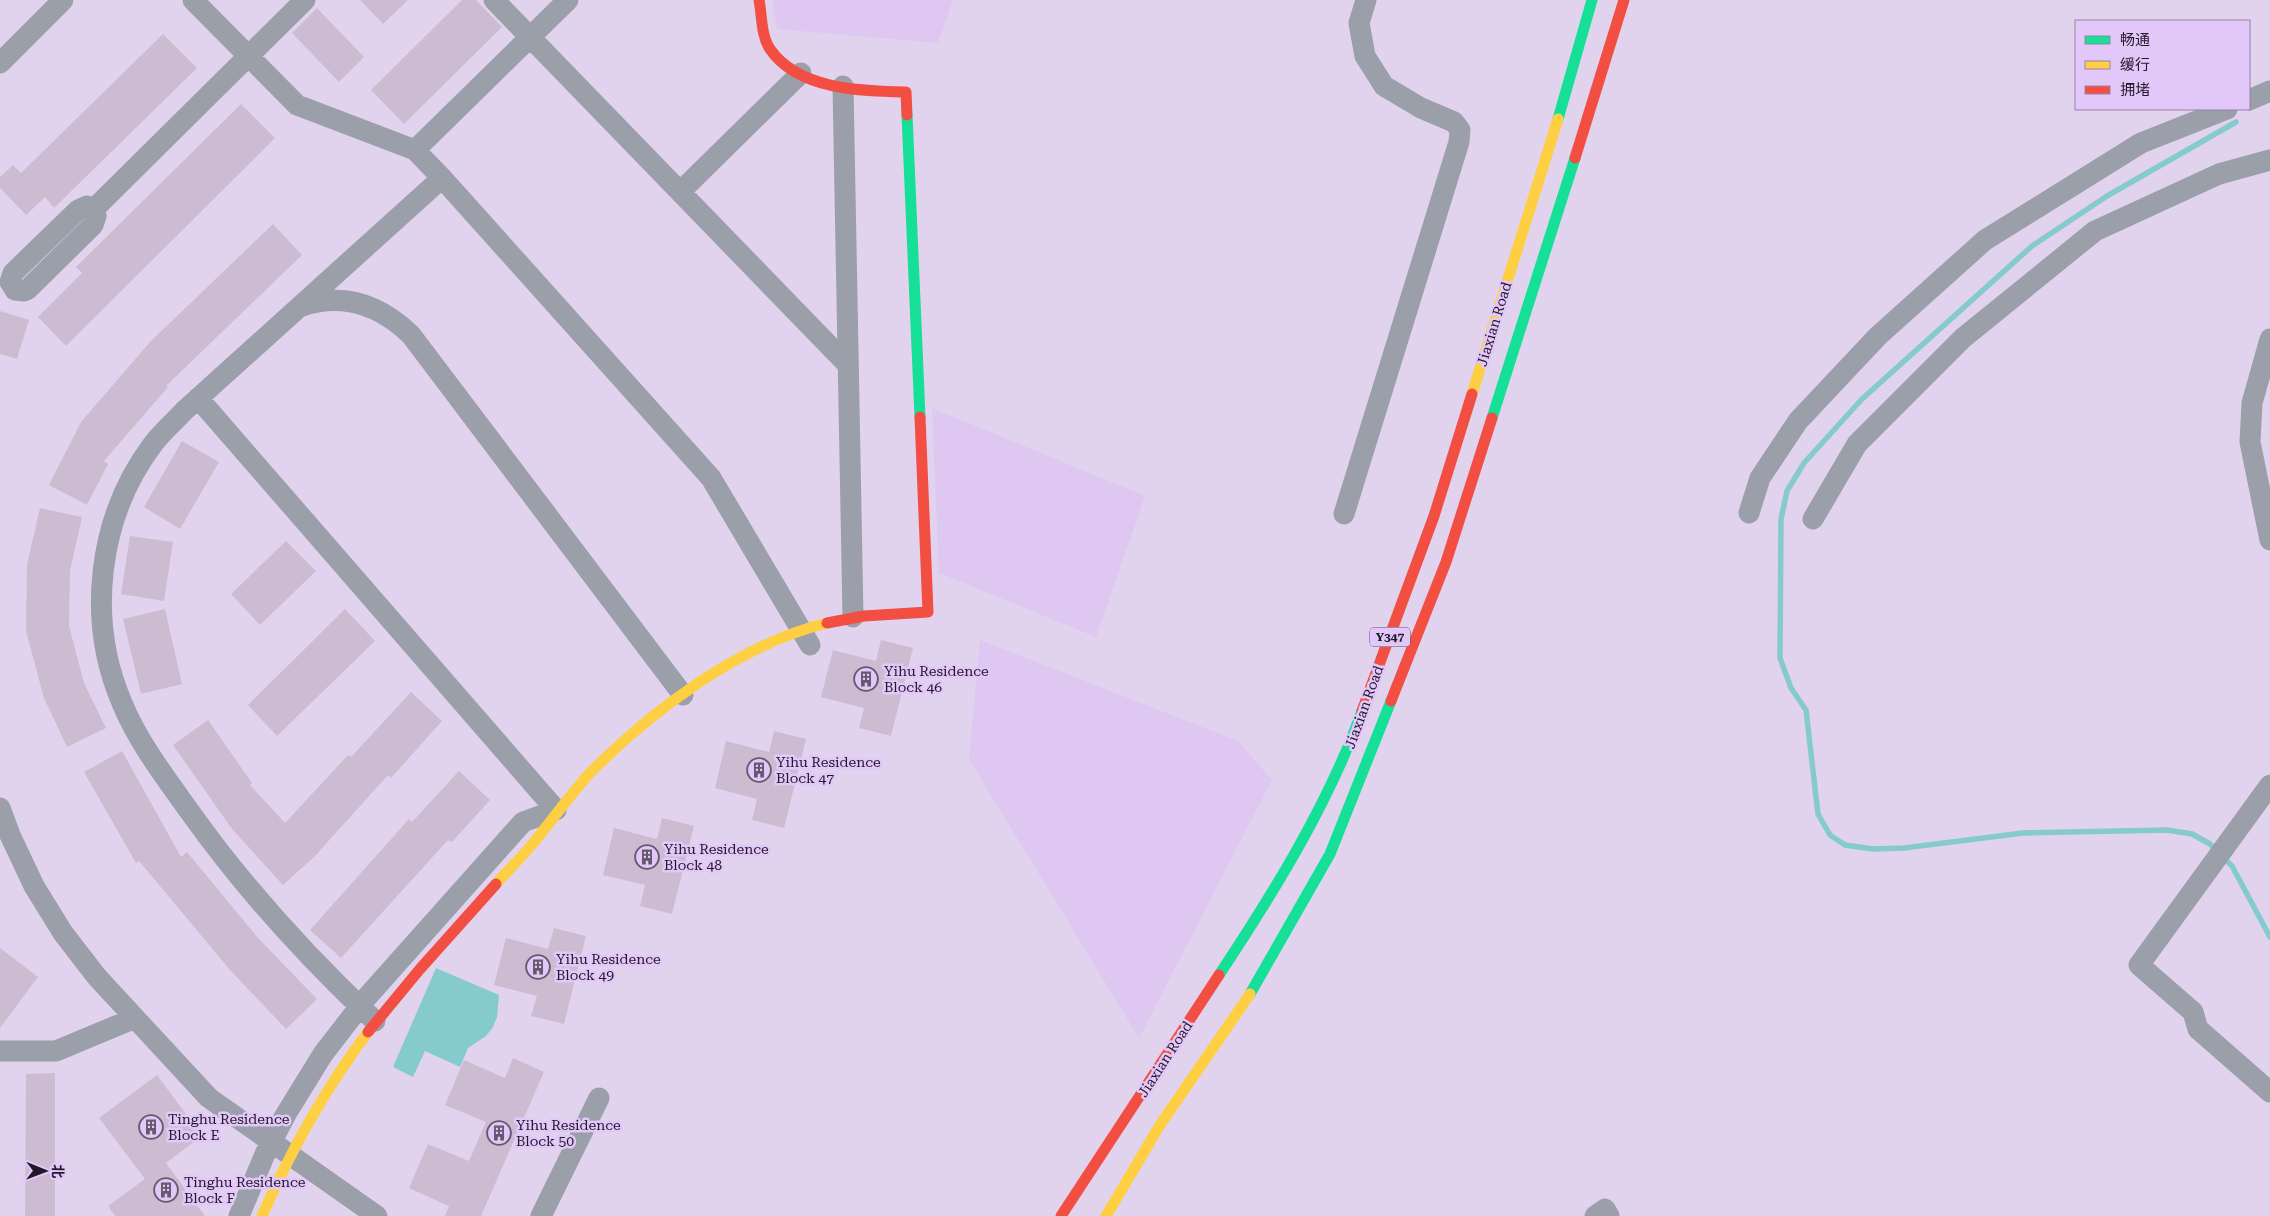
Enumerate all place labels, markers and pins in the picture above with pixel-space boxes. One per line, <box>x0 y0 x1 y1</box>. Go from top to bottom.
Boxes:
place label: Yihu Residence Block 46 <box>884 663 989 695</box>
building icon: Yihu Residence Block 46 <box>853 666 879 692</box>
place label: Yihu Residence Block 47 <box>776 754 881 786</box>
building icon: Yihu Residence Block 47 <box>746 757 772 783</box>
place label: Yihu Residence Block 48 <box>664 841 769 873</box>
building icon: Yihu Residence Block 48 <box>634 844 660 870</box>
place label: Yihu Residence Block 49 <box>556 951 661 983</box>
building icon: Yihu Residence Block 49 <box>525 954 551 980</box>
place label: Tinghu Residence Block E <box>168 1111 290 1143</box>
building icon: Tinghu Residence Block E <box>138 1114 164 1140</box>
place label: Yihu Residence Block 50 <box>516 1117 621 1149</box>
building icon: Yihu Residence Block 50 <box>486 1120 512 1146</box>
place label: Tinghu Residence Block F <box>184 1174 306 1206</box>
building icon: Tinghu Residence Block F <box>153 1177 179 1203</box>

